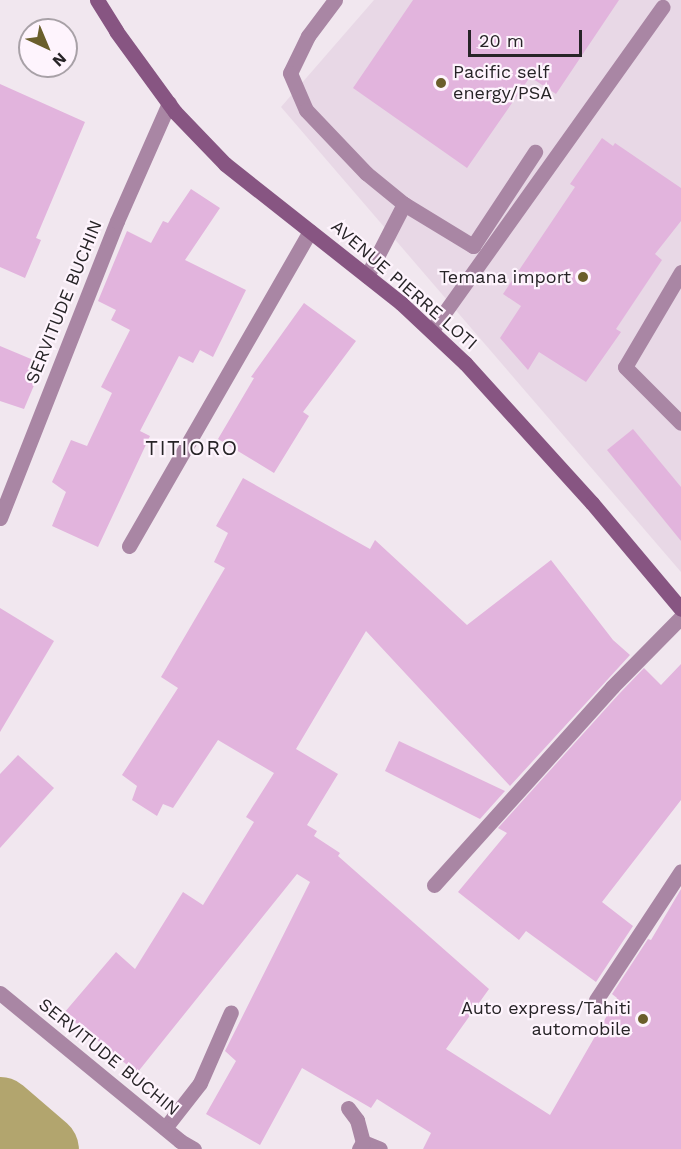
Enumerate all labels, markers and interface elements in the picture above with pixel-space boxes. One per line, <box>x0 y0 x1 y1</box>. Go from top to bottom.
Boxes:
north arrow <box>18 18 78 78</box>
scale bar <box>471 18 585 56</box>
text: 20 m <box>479 30 524 51</box>
text: N <box>49 49 70 71</box>
place label: Pacific self energy/PSA <box>453 62 552 104</box>
marker: Pacific self energy/PSA <box>434 76 448 90</box>
street label: AVENUE PIERRE LOTI <box>327 216 481 354</box>
street label: SERVITUDE BUCHIN <box>21 217 107 387</box>
place label: Temana import <box>439 266 571 288</box>
marker: Temana import <box>576 270 590 284</box>
district label: TITIORO <box>145 435 239 461</box>
street label: SERVITUDE BUCHIN <box>34 994 184 1120</box>
place label: Auto express/Tahiti automobile <box>461 998 631 1040</box>
marker: Auto express/Tahiti automobile <box>636 1012 650 1026</box>

